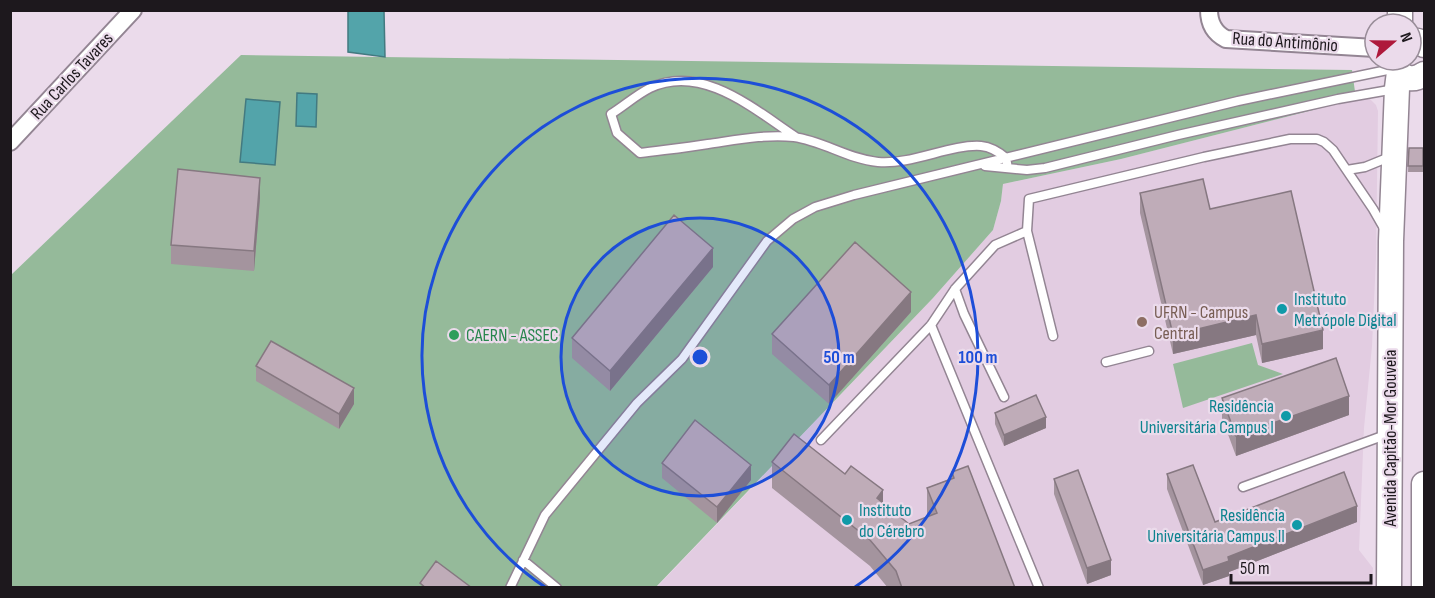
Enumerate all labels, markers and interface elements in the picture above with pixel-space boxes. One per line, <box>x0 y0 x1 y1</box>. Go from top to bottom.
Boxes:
north arrow <box>1363 12 1423 72</box>
street label: Rua Carlos Tavares <box>26 28 118 124</box>
street label: Rua do Antimônio <box>1232 28 1338 56</box>
text: N <box>1395 30 1416 45</box>
place label: Instituto Metrópole Digital <box>1294 289 1397 331</box>
place label: UFRN - Campus Central <box>1154 302 1248 344</box>
marker: Instituto Metrópole Digital <box>1275 302 1289 316</box>
marker: UFRN - Campus Central <box>1135 315 1149 329</box>
place label: CAERN - ASSEC <box>466 325 558 346</box>
marker: CAERN - ASSEC <box>447 328 461 342</box>
centre of rings <box>690 347 710 367</box>
text: 50 m <box>823 347 855 368</box>
text: 100 m <box>959 347 998 368</box>
street label: Avenida Capitão-Mor Gouveia <box>1380 349 1401 528</box>
place label: Residência Universitária Campus I <box>1140 396 1274 438</box>
marker: Residência Universitária Campus I <box>1279 409 1293 423</box>
place label: Instituto do Cérebro <box>859 500 925 542</box>
place label: Residência Universitária Campus II <box>1147 505 1285 547</box>
marker: Instituto do Cérebro <box>840 513 854 527</box>
marker: Residência Universitária Campus II <box>1290 518 1304 532</box>
scale bar <box>1231 547 1370 585</box>
text: 50 m <box>1240 558 1270 579</box>

